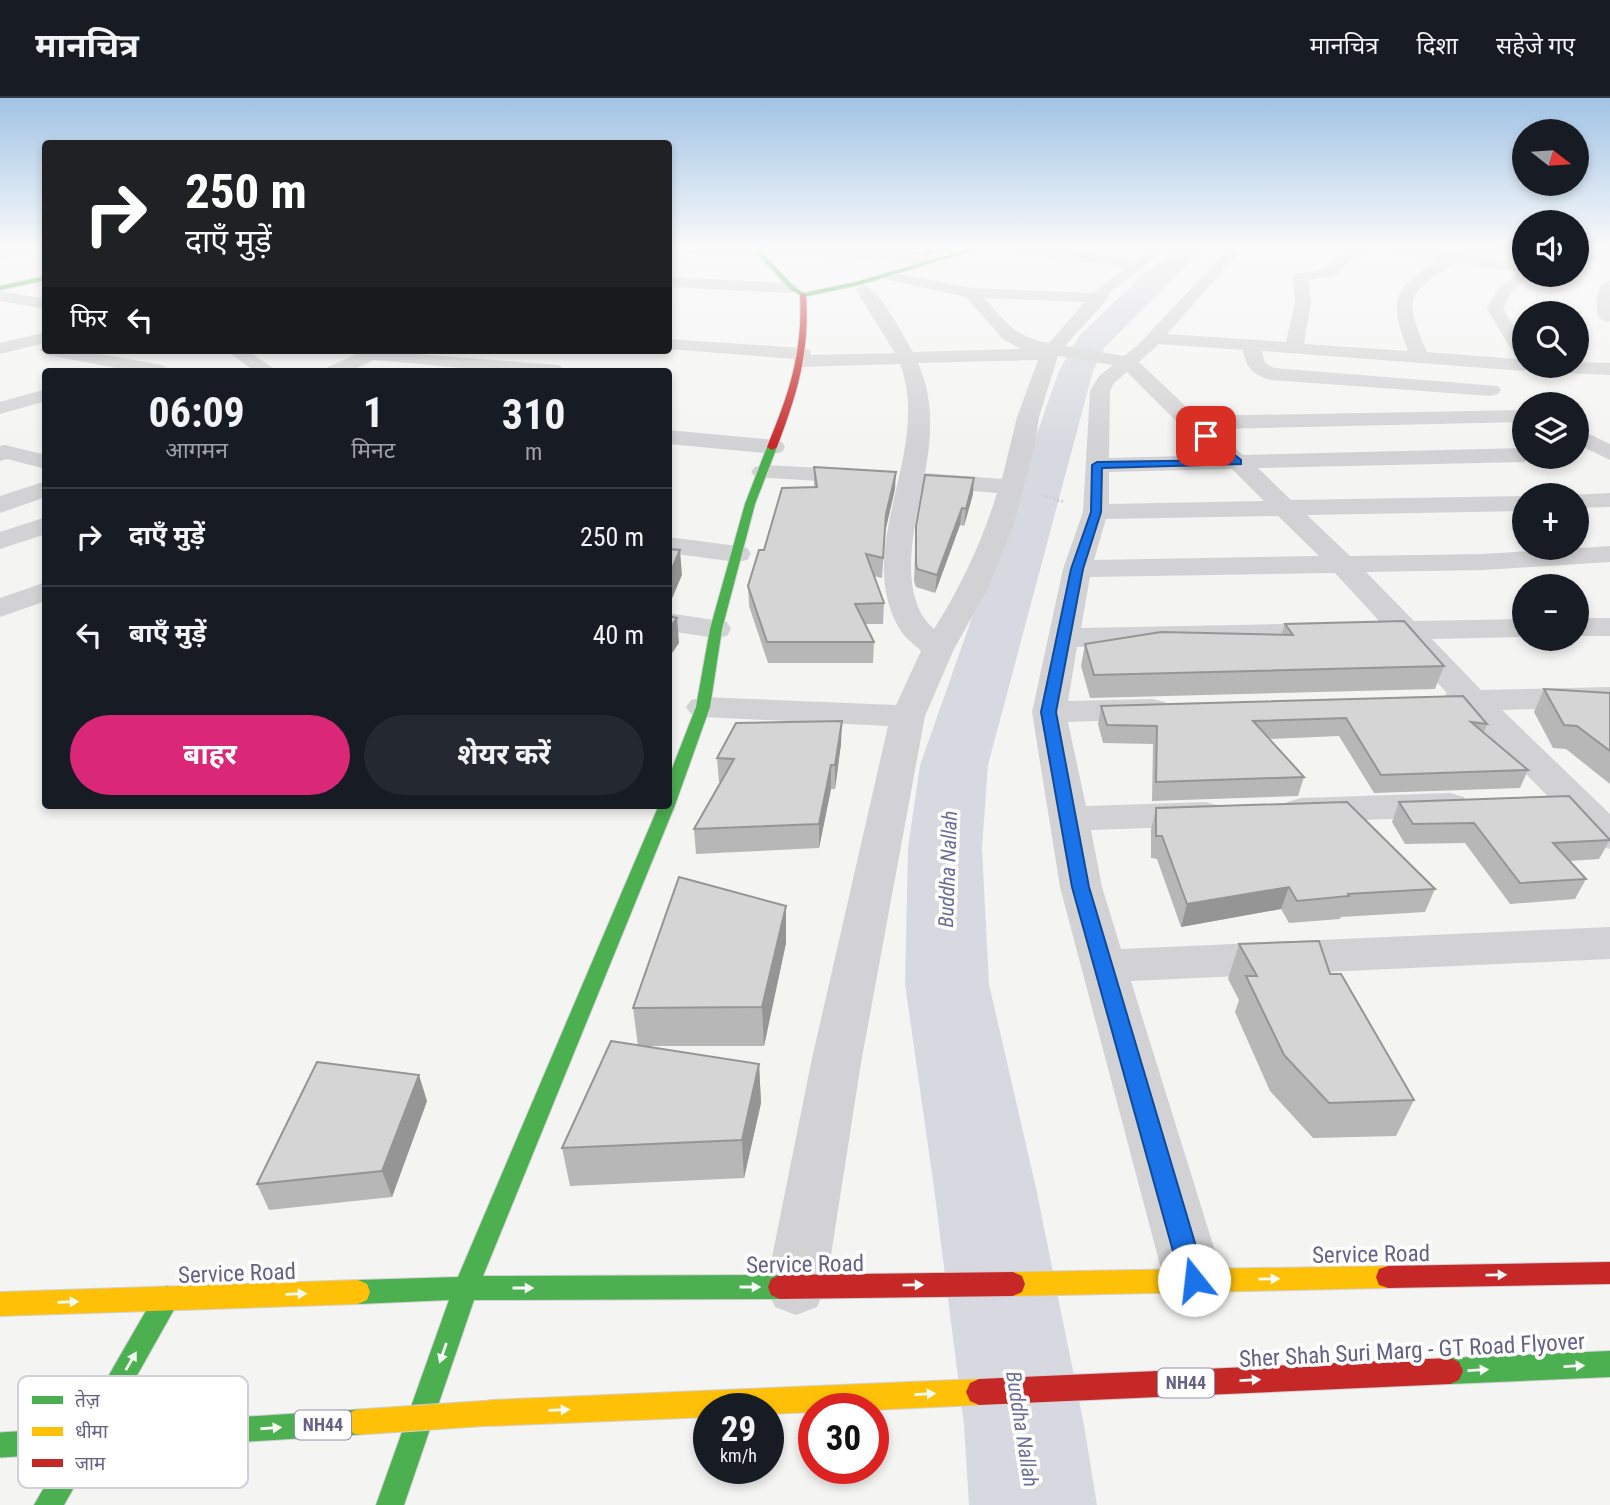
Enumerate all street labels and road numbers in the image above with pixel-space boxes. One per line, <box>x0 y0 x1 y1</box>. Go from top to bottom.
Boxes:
street label: Service Road <box>1312 1240 1430 1269</box>
street label: Service Road <box>746 1250 864 1279</box>
street label: Service Road <box>178 1258 296 1289</box>
street label: Sher Shah Suri Marg - GT Road Flyover <box>1238 1328 1586 1373</box>
road number: NH44 <box>1158 1368 1214 1398</box>
road number: NH44 <box>295 1410 351 1440</box>

